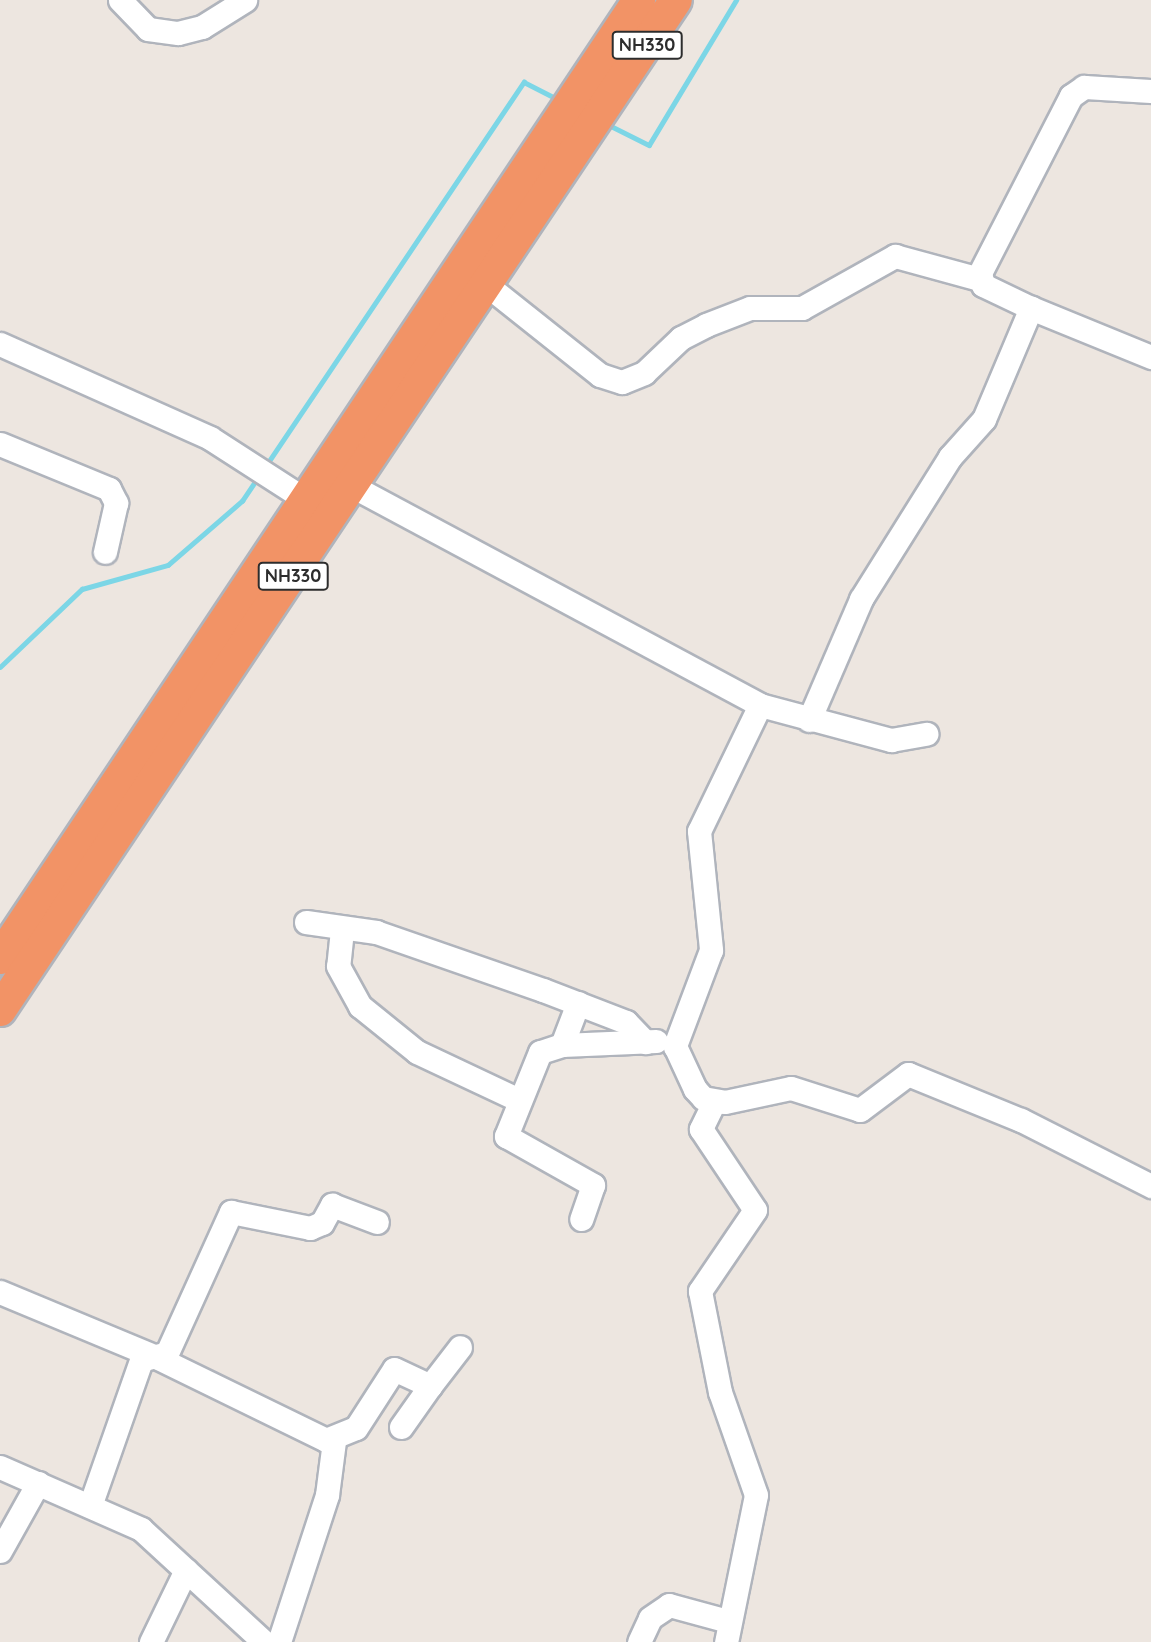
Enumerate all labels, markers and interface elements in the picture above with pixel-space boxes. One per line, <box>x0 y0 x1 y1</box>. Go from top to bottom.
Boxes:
road number: NH330 <box>610 31 684 60</box>
road number: NH330 <box>256 562 330 590</box>

